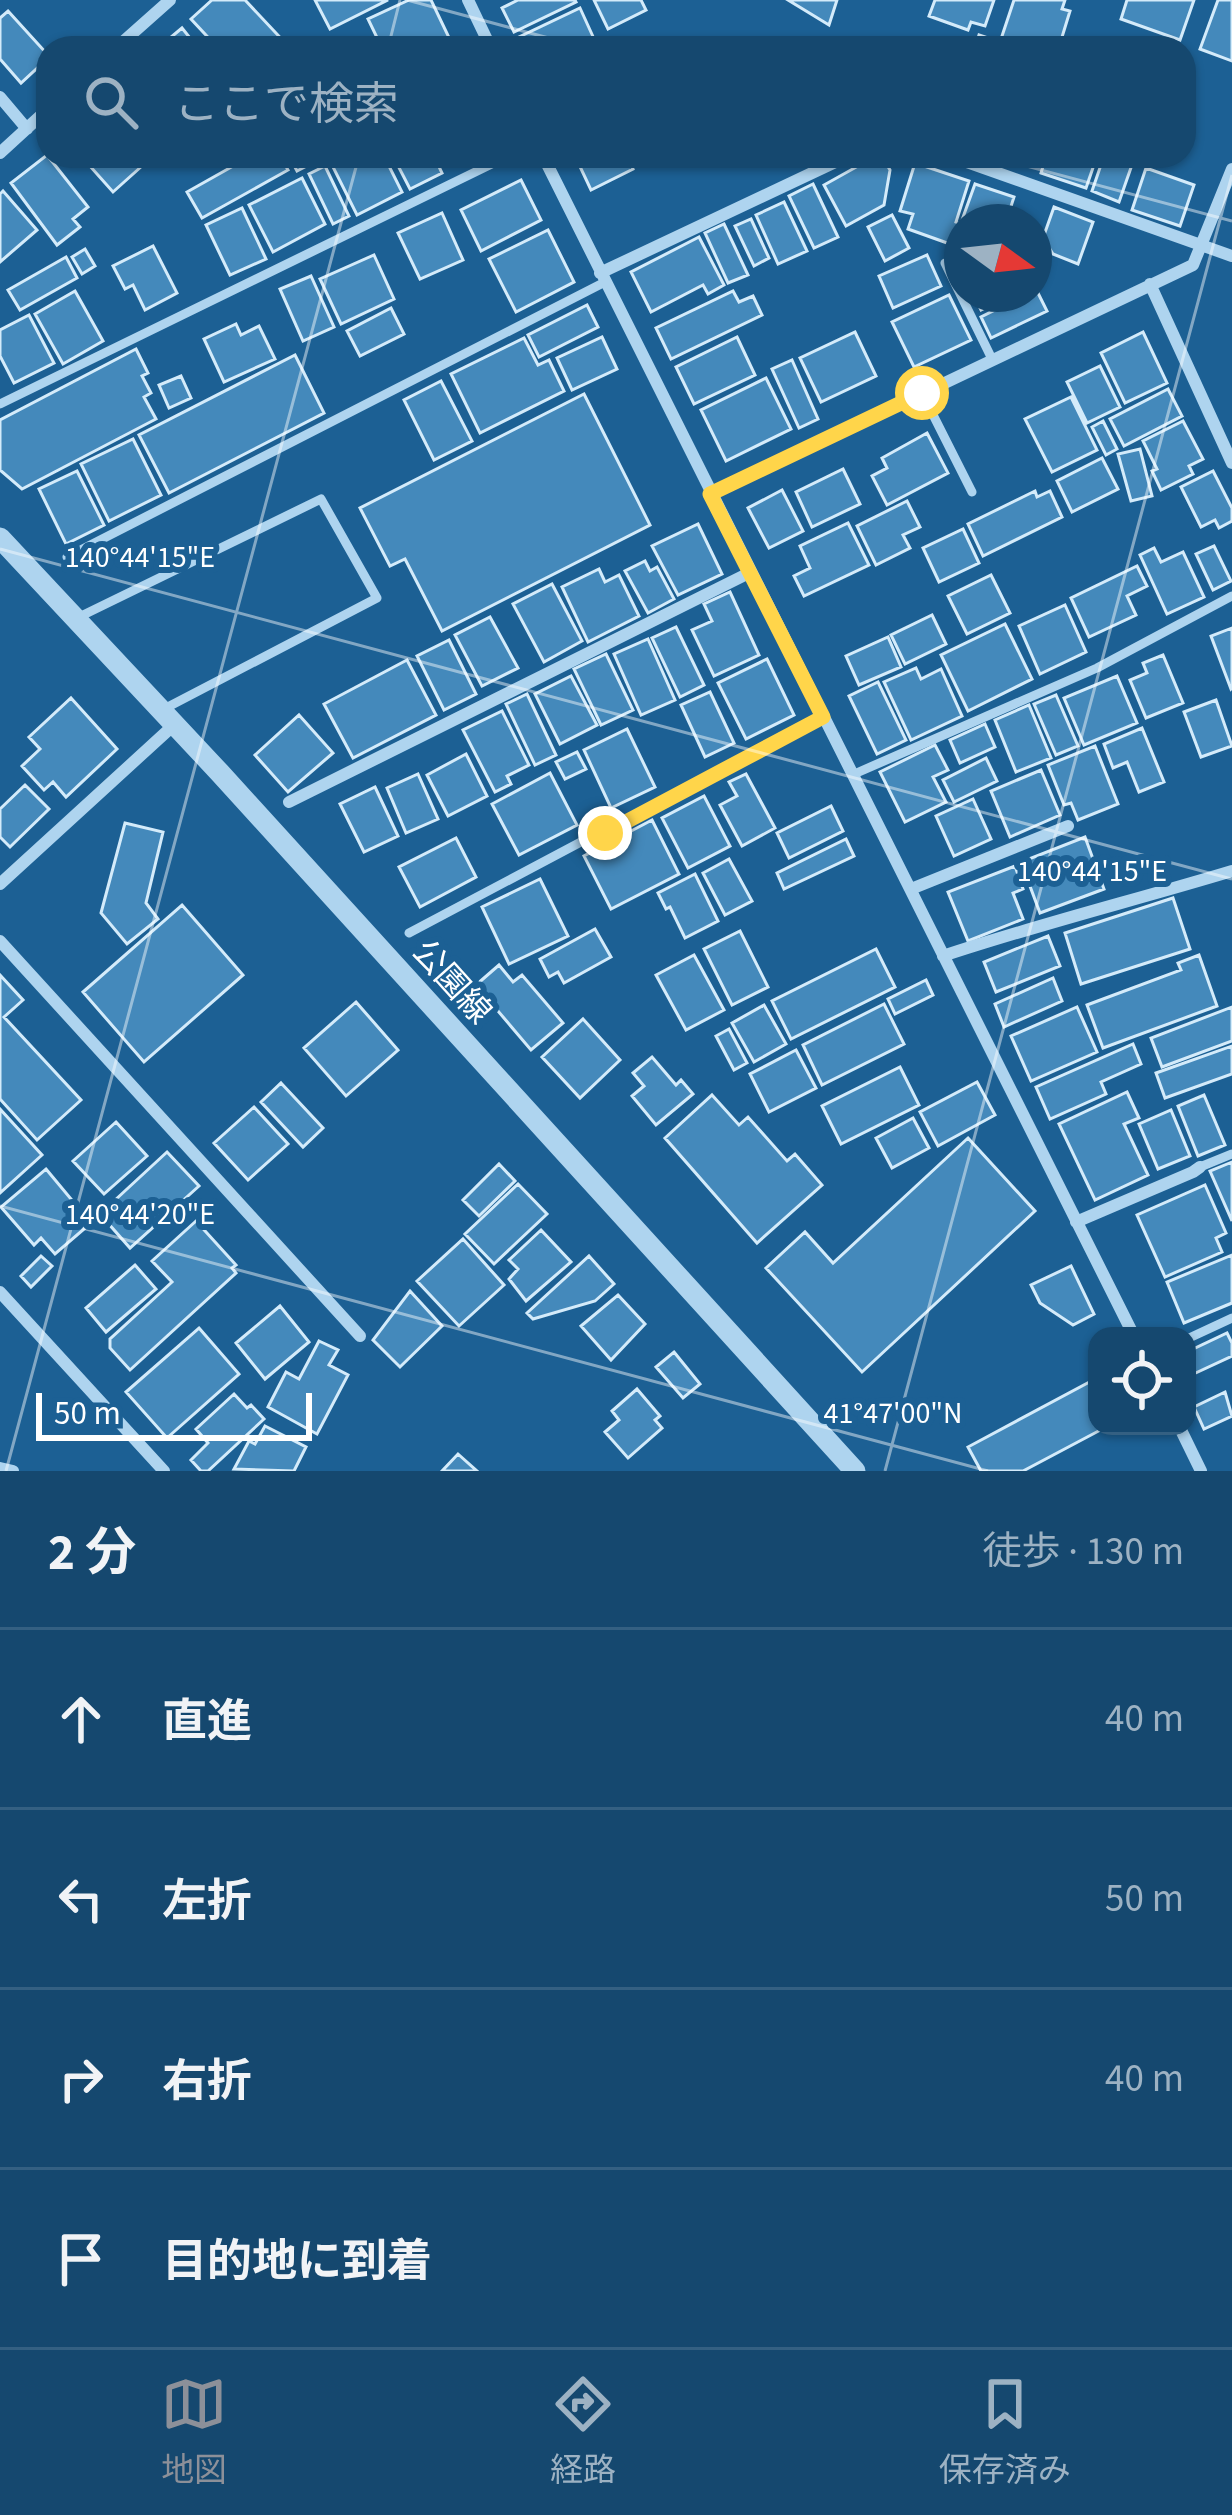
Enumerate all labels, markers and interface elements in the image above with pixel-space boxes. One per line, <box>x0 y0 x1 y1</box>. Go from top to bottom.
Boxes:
search box <box>36 36 1196 168</box>
icon: search <box>78 69 144 135</box>
text: ここで検索 <box>174 73 399 137</box>
north arrow <box>944 204 1052 312</box>
route start <box>895 366 949 420</box>
text: 140°44'15"E <box>65 536 215 579</box>
route end <box>578 806 632 860</box>
text: 140°44'15"E <box>1017 850 1167 893</box>
street label: 公園線 <box>401 929 502 1035</box>
text: 140°44'20"E <box>65 1193 215 1236</box>
map controls <box>1088 1327 1196 1435</box>
button: locate <box>1088 1327 1196 1435</box>
scale bar <box>36 1387 312 1440</box>
text: 50 m <box>54 1390 121 1437</box>
text: 41°47'00"N <box>823 1392 963 1435</box>
text: 2 分 <box>48 1517 136 1589</box>
text: 徒歩 · 130 m <box>982 1524 1184 1580</box>
icon: ahead <box>48 1686 114 1752</box>
text: 直進 <box>162 1690 252 1754</box>
text: 40 m <box>1105 1691 1184 1747</box>
icon: left <box>48 1866 114 1932</box>
text: 左折 <box>162 1870 252 1934</box>
text: 50 m <box>1105 1871 1184 1927</box>
icon: right <box>48 2046 114 2112</box>
text: 右折 <box>162 2050 252 2114</box>
text: 40 m <box>1105 2051 1184 2107</box>
icon: arrive <box>48 2226 114 2292</box>
text: 目的地に到着 <box>162 2230 432 2294</box>
tab: 地図 <box>161 2371 227 2494</box>
tab: 経路 <box>550 2371 616 2494</box>
tab: 保存済み <box>939 2371 1071 2494</box>

